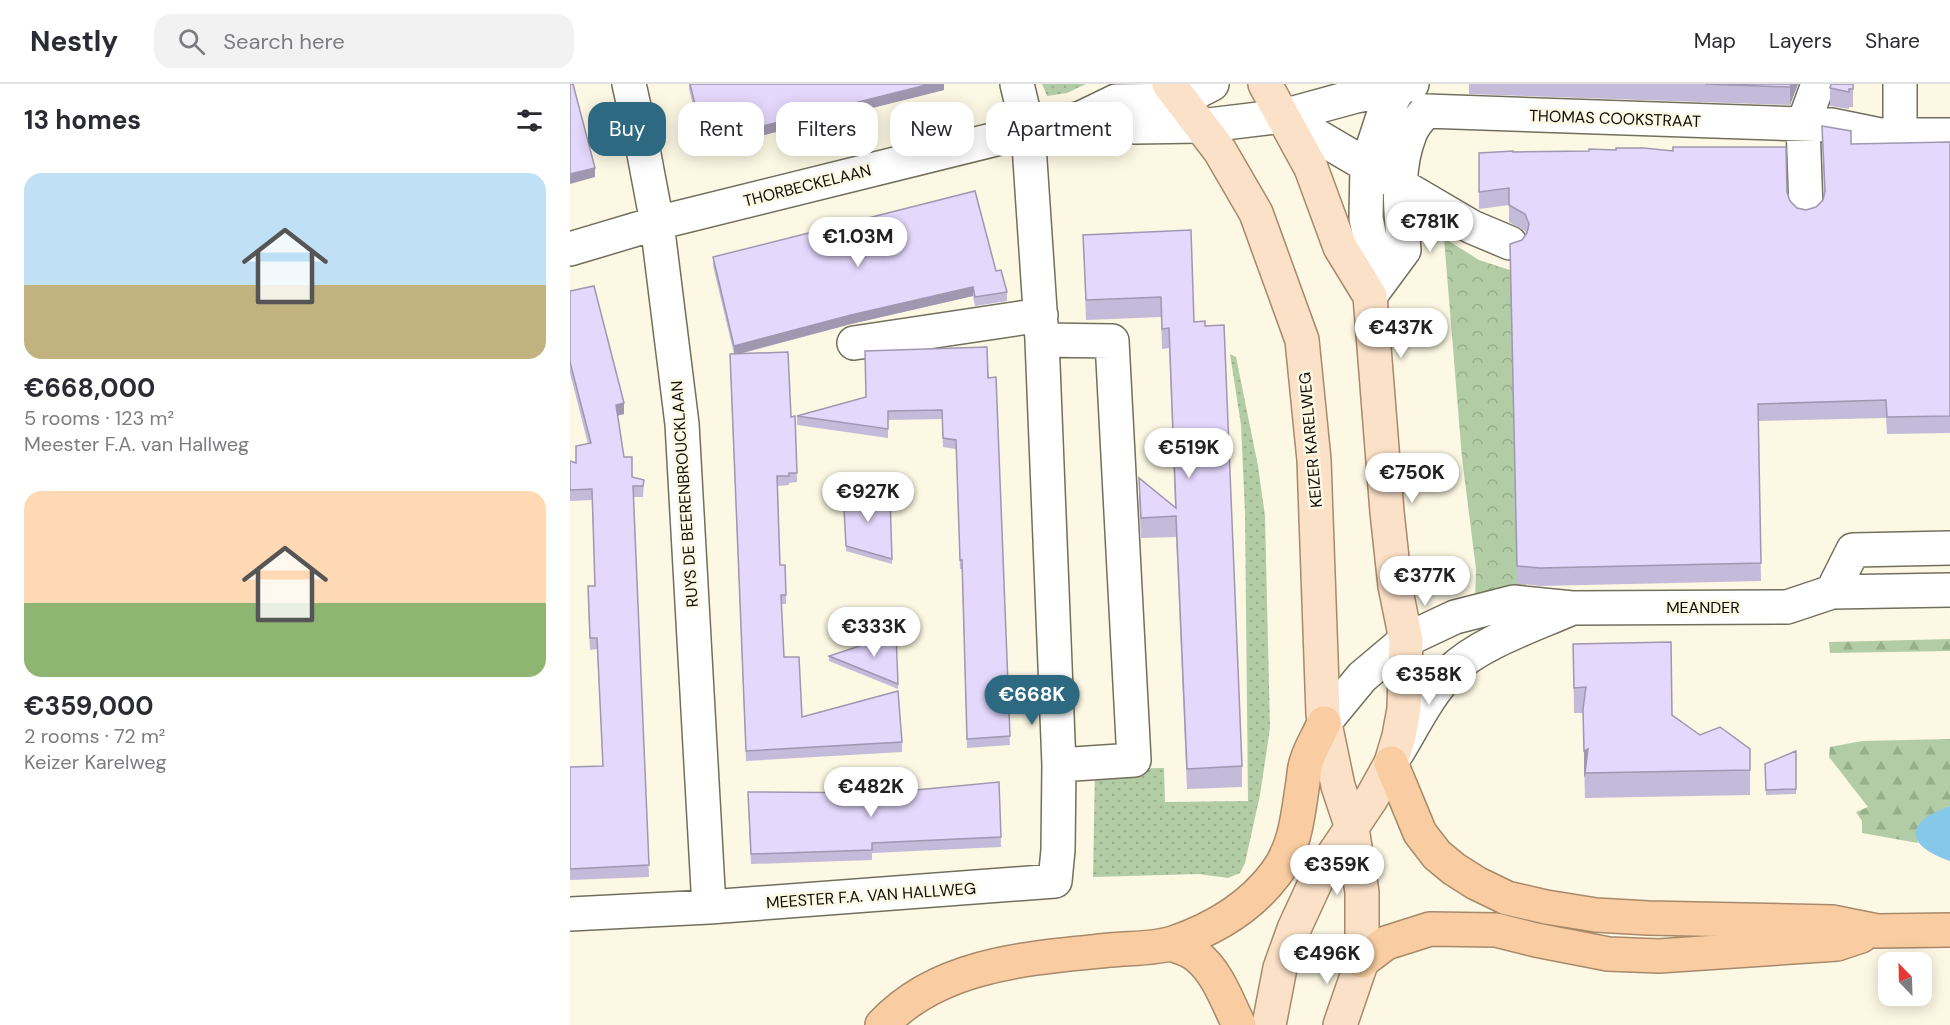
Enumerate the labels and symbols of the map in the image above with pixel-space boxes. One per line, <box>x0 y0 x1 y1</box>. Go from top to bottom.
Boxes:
street label: THOMAS COOKSTRAAT <box>1529 105 1701 132</box>
street label: THORBECKELAAN <box>741 159 873 212</box>
pin: €781K <box>1388 202 1472 253</box>
pin: €1.03M <box>809 217 907 268</box>
pin: €437K <box>1359 308 1443 359</box>
street label: KEIZER KARELWEG <box>1294 371 1327 509</box>
street label: RUYS DE BEERENBROUCKLAAN <box>666 380 703 608</box>
pin: €519K <box>1147 428 1231 479</box>
pin: €750K <box>1370 453 1454 504</box>
pin: €927K <box>826 472 910 523</box>
pin: €377K <box>1383 556 1467 607</box>
street label: MEANDER <box>1666 597 1740 618</box>
pin: €333K <box>832 607 916 658</box>
pin: €358K <box>1387 655 1471 706</box>
pin: €668K <box>990 675 1074 726</box>
pin: €482K <box>829 767 913 818</box>
pin: €359K <box>1295 845 1379 896</box>
street label: MEESTER F.A. VAN HALLWEG <box>765 878 977 913</box>
pin: €496K <box>1285 934 1369 985</box>
north arrow <box>1878 952 1932 1006</box>

